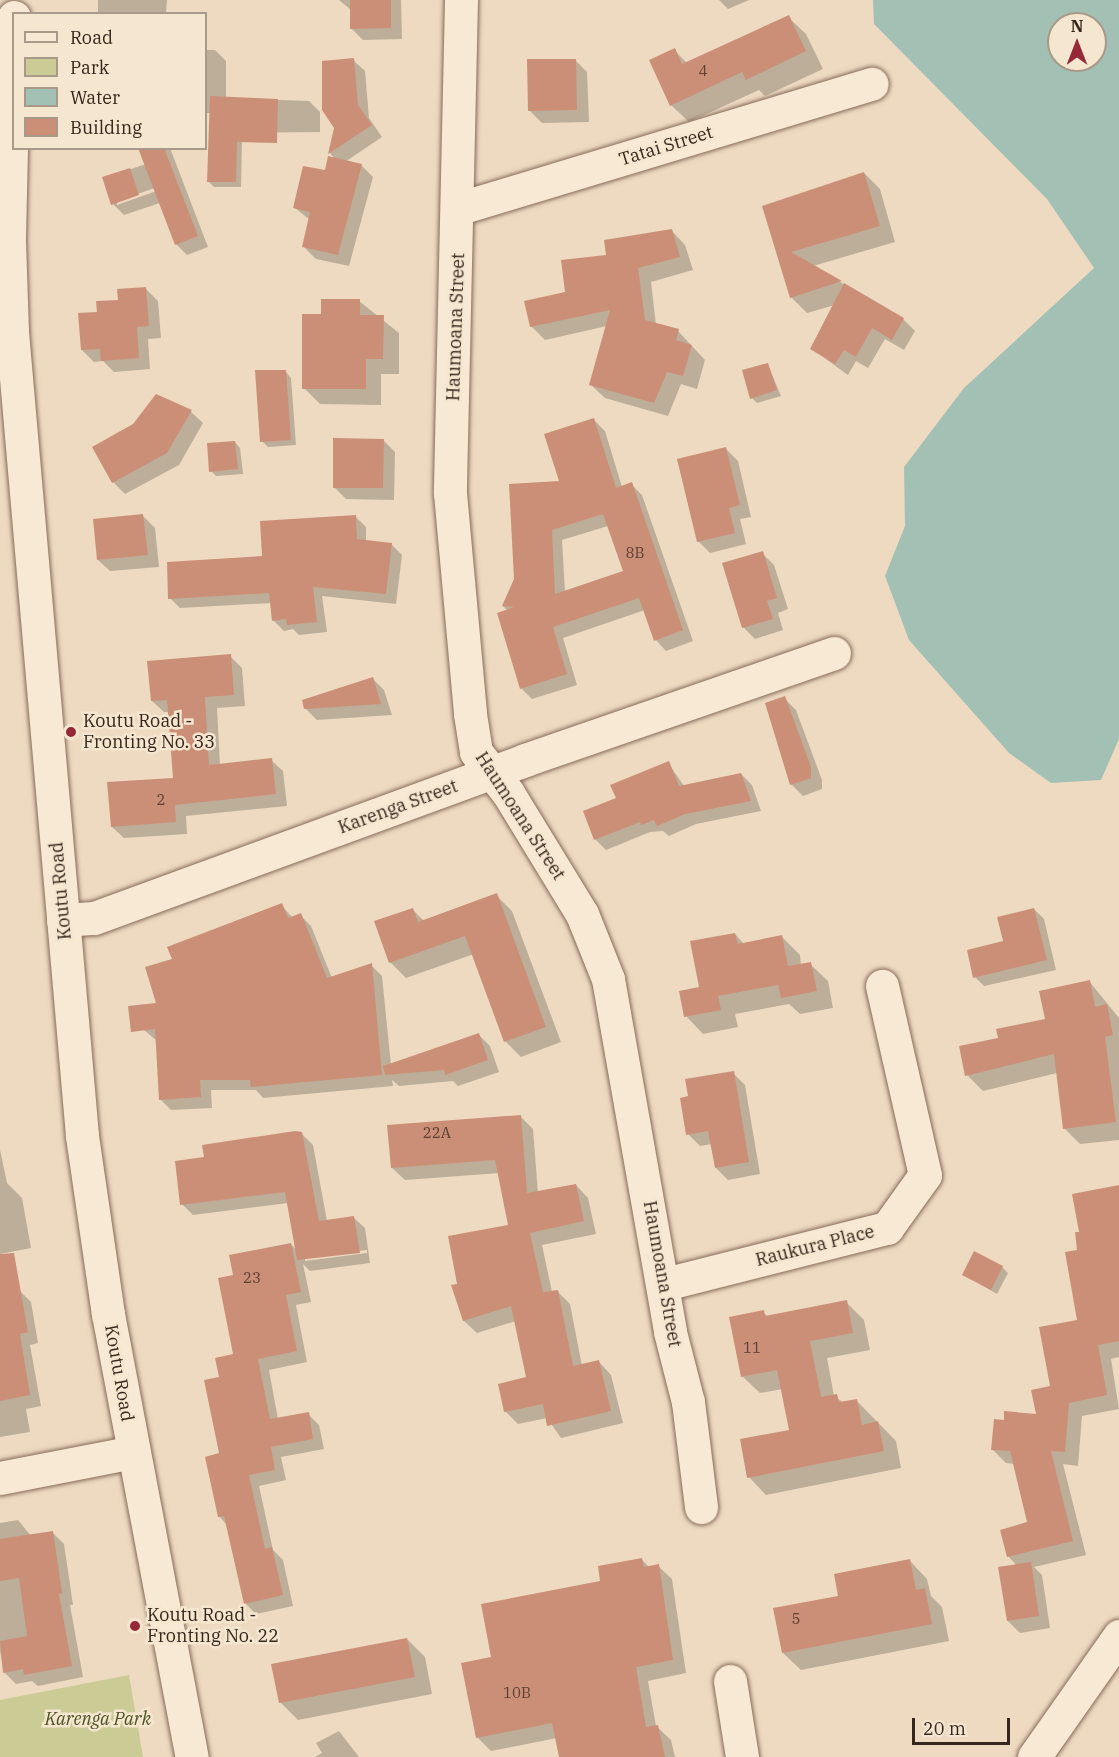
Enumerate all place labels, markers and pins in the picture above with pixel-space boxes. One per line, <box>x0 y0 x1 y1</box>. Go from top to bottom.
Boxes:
place label: Koutu Road - Fronting No. 33 <box>83 711 215 754</box>
marker: Koutu Road - Fronting No. 33 <box>64 725 78 739</box>
place label: Koutu Road - Fronting No. 22 <box>147 1605 279 1648</box>
marker: Koutu Road - Fronting No. 22 <box>128 1619 142 1633</box>

